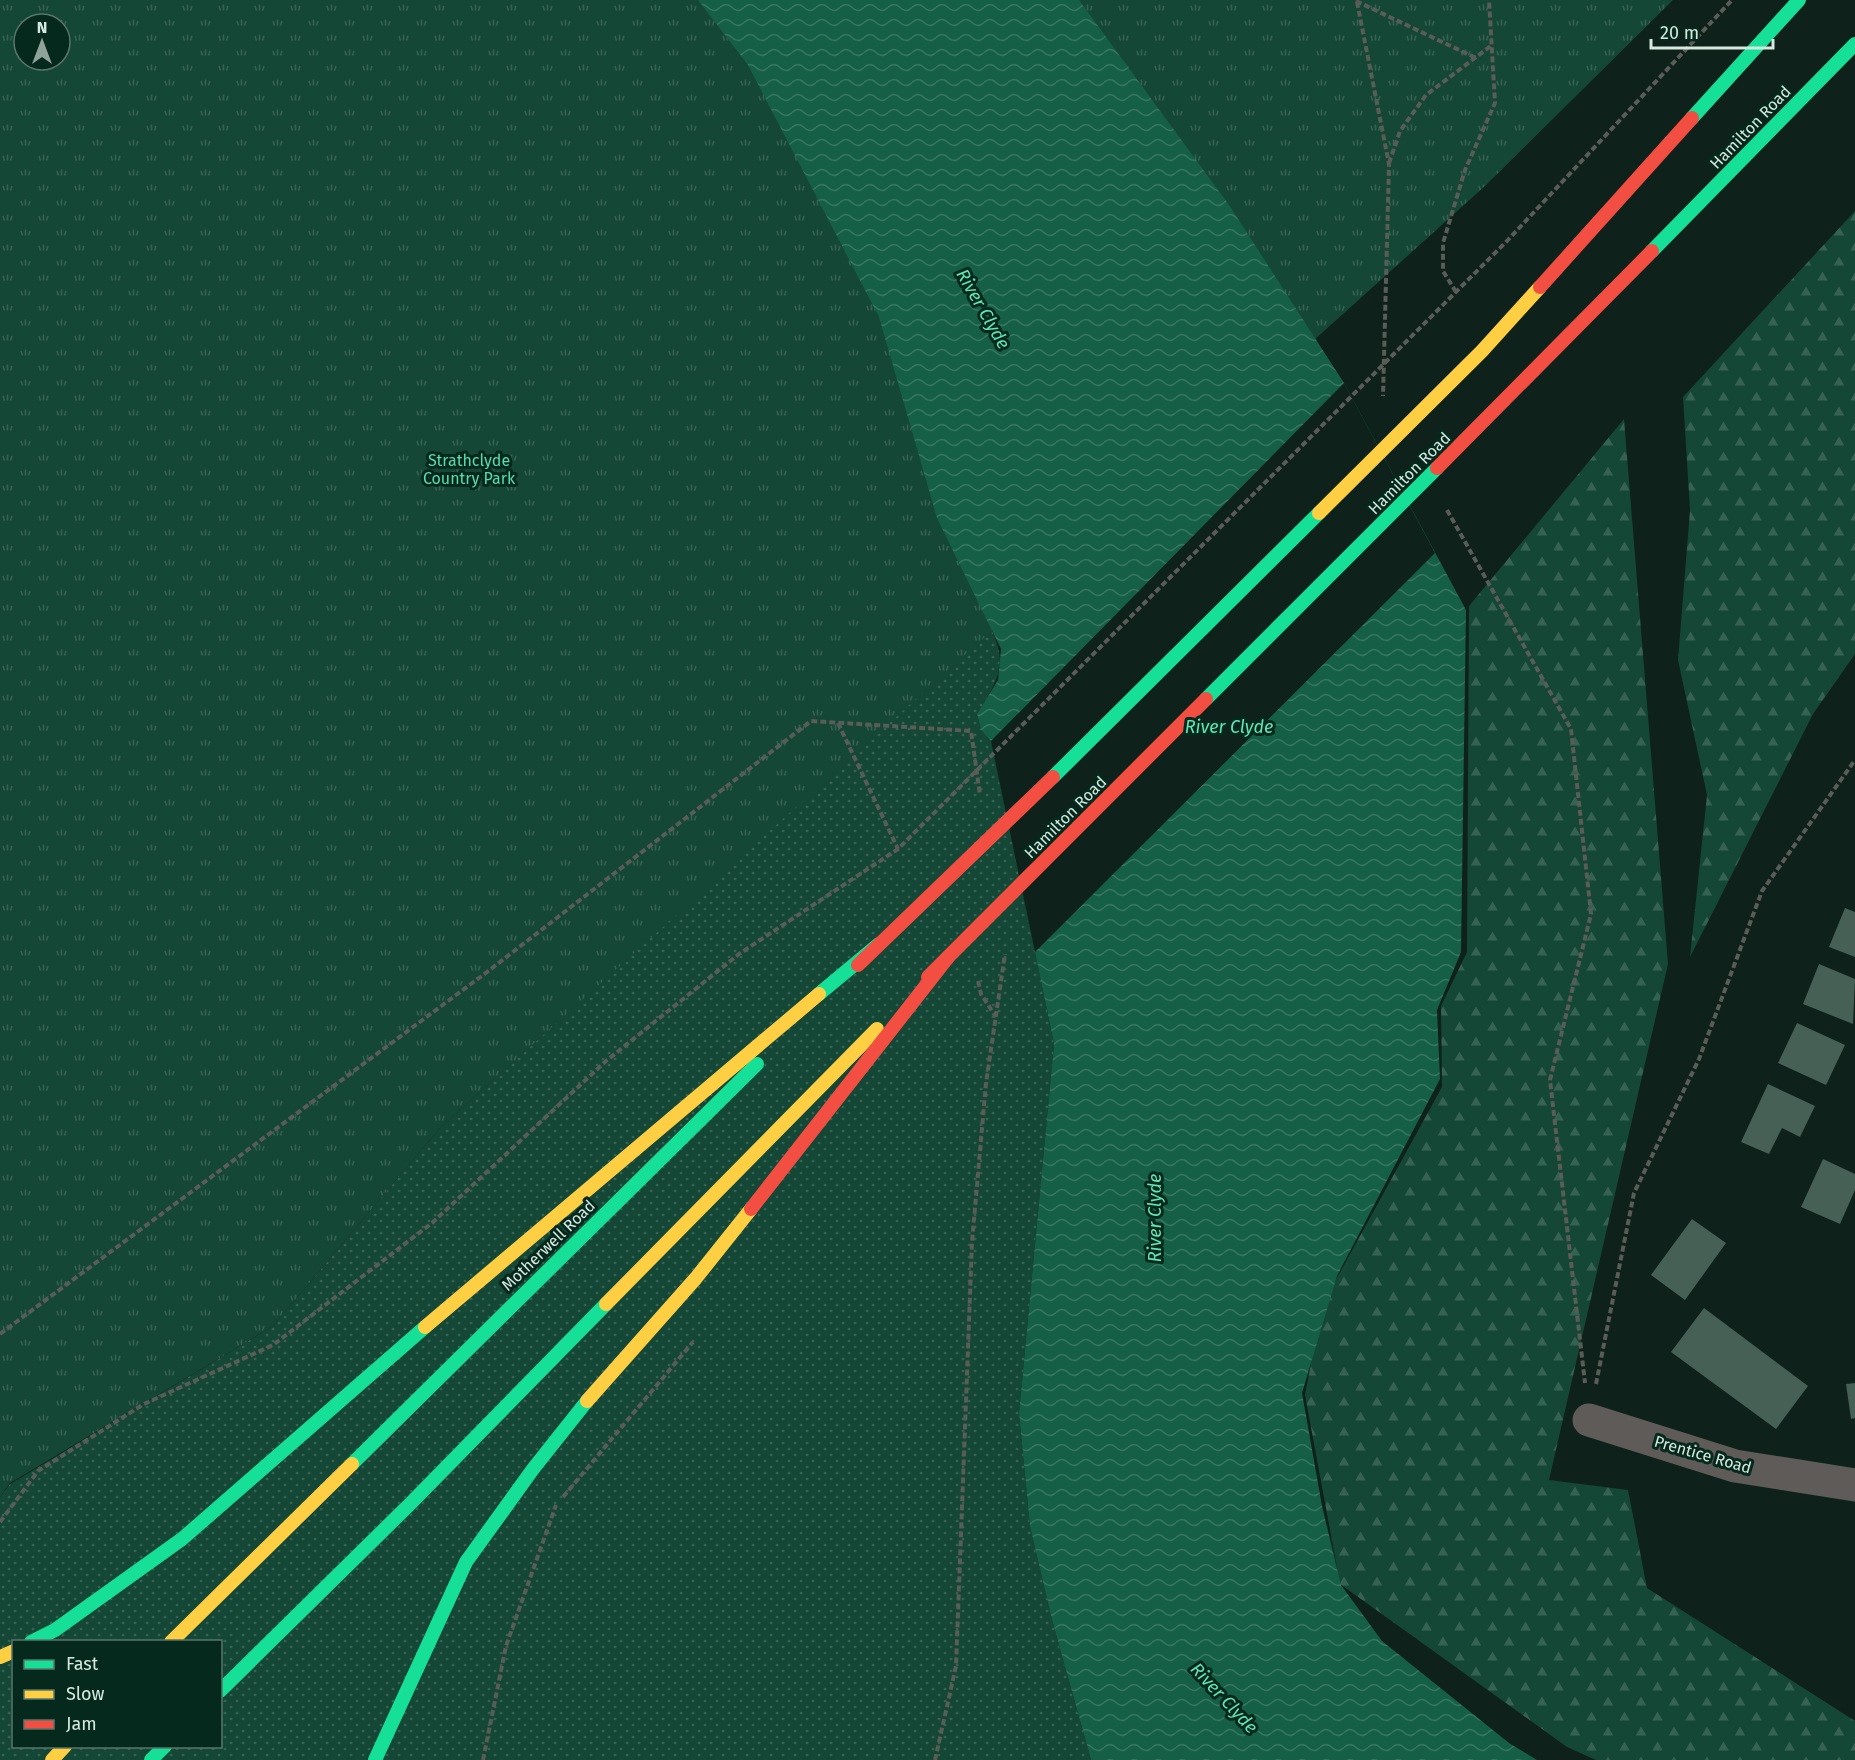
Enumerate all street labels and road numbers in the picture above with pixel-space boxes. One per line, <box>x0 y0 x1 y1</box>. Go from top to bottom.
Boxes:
street label: Hamilton Road <box>1706 82 1795 173</box>
street label: Hamilton Road <box>1364 428 1454 518</box>
street label: Hamilton Road <box>1020 772 1110 862</box>
street label: Motherwell Road <box>498 1196 599 1295</box>
street label: Prentice Road <box>1652 1432 1754 1477</box>

